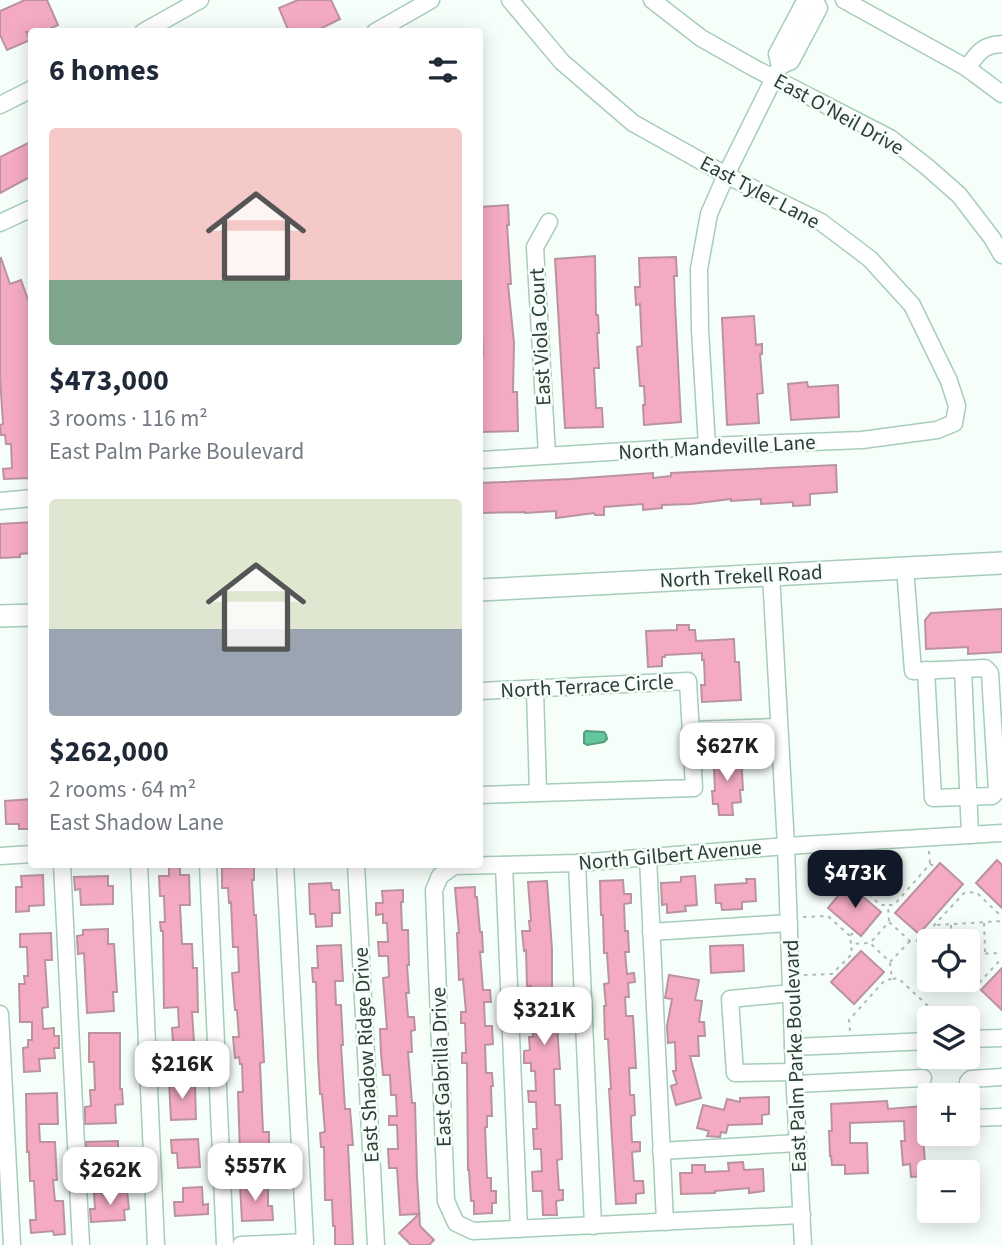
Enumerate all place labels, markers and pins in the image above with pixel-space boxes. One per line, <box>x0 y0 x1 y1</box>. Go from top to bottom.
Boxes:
pin: $627K <box>678 724 776 783</box>
pin: $473K <box>806 850 904 910</box>
pin: $321K <box>495 988 593 1047</box>
pin: $216K <box>133 1042 231 1101</box>
pin: $557K <box>206 1144 304 1203</box>
pin: $262K <box>61 1148 159 1207</box>

